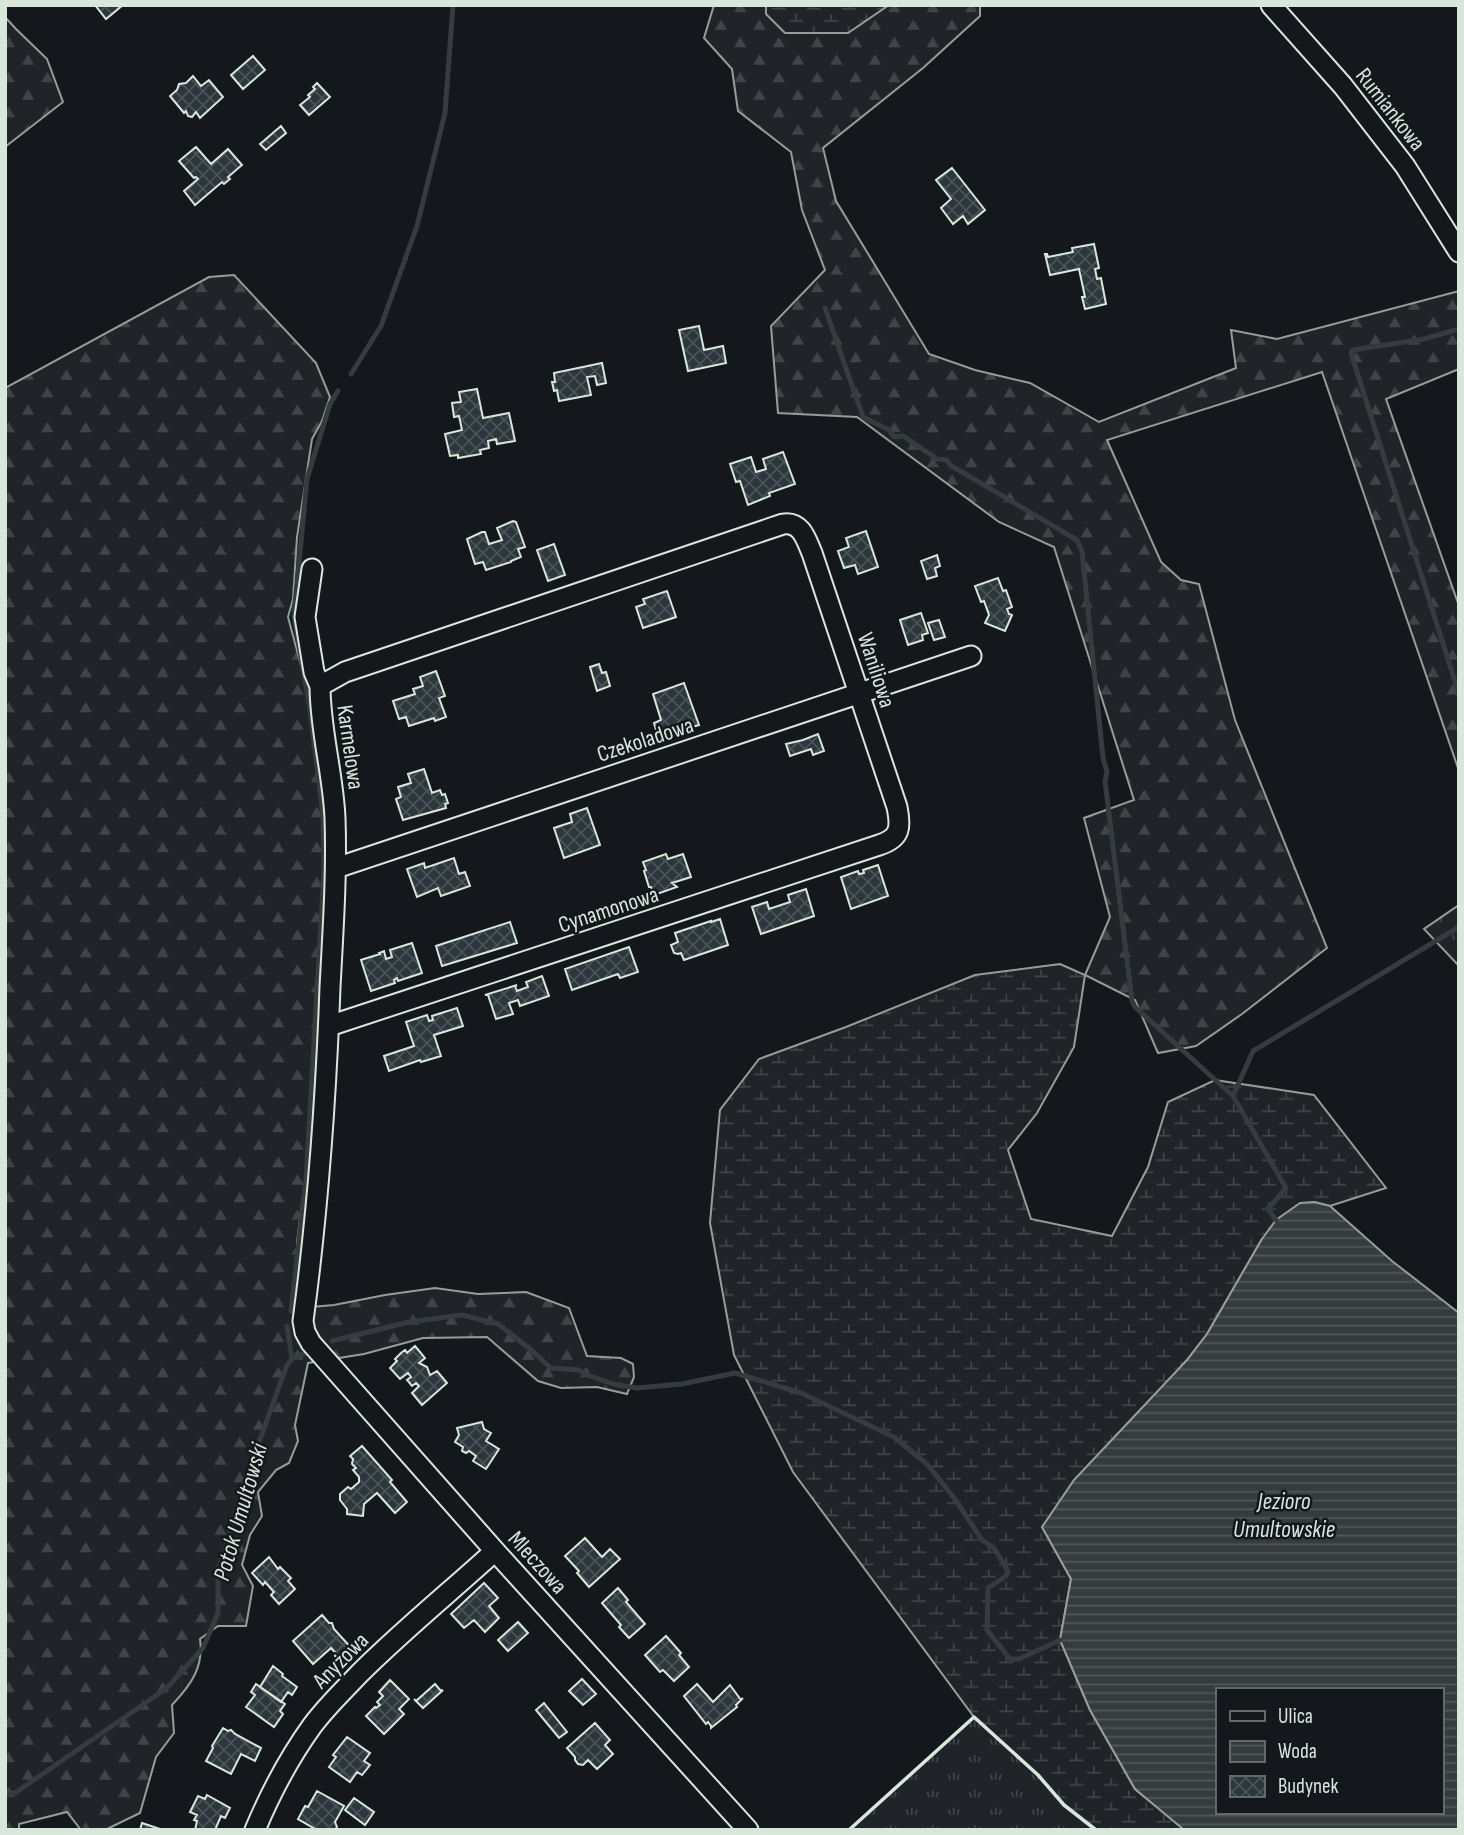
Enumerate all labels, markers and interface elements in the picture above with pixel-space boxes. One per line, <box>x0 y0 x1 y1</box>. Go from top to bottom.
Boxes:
street label: Rumiankowa <box>1349 63 1431 157</box>
street label: Waniliowa <box>851 629 901 711</box>
street label: Karmelowa <box>330 703 370 791</box>
street label: Czekoladowa <box>593 711 697 769</box>
street label: Cynamonowa <box>555 881 662 939</box>
water label: Potok Umultowski <box>207 1439 274 1584</box>
water label: Jezioro Umultowskie <box>1233 1487 1335 1544</box>
street label: Mleczowa <box>502 1525 573 1600</box>
street label: Anyżowa <box>306 1627 375 1695</box>
legend <box>1216 1688 1443 1814</box>
text: Ulica <box>1278 1704 1313 1729</box>
text: Woda <box>1278 1739 1317 1764</box>
text: Budynek <box>1278 1774 1338 1799</box>

